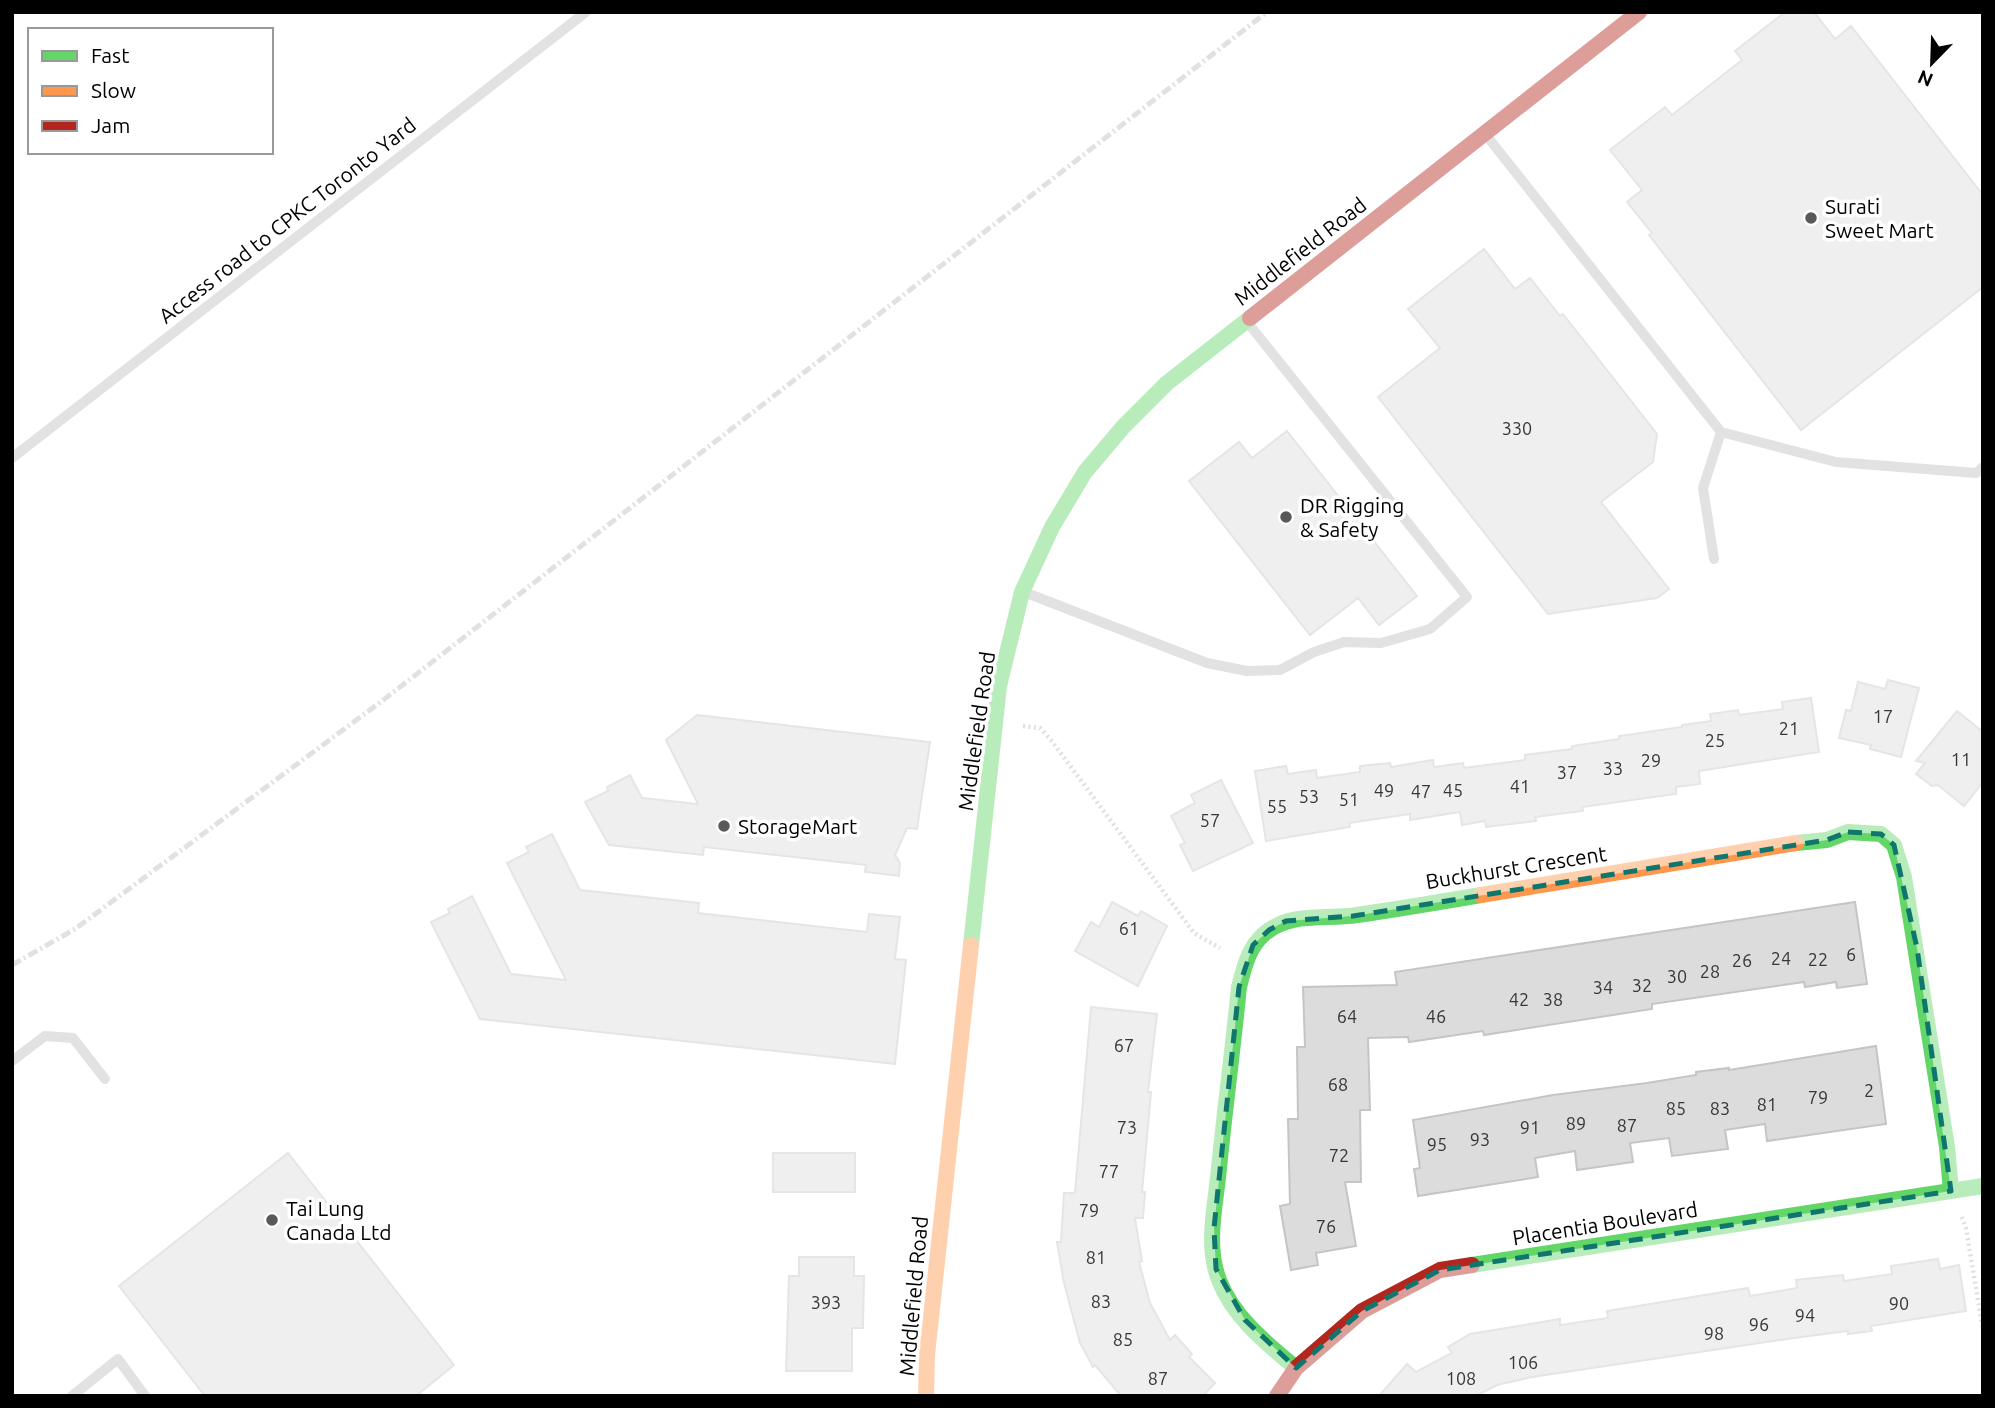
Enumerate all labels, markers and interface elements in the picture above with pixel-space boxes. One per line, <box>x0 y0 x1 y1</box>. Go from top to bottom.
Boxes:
legend <box>28 28 273 154</box>
north arrow <box>1897 28 1967 98</box>
text: Fast <box>91 43 129 67</box>
text: N <box>1915 66 1936 92</box>
text: Slow <box>91 78 136 102</box>
street label: Access road to CPKC Toronto Yard <box>154 112 420 328</box>
text: Jam <box>91 113 130 137</box>
street label: Middlefield Road <box>1229 192 1371 310</box>
place label: Surati Sweet Mart <box>1825 194 1934 242</box>
marker: Surati Sweet Mart <box>1803 210 1819 226</box>
house number: 330 <box>1502 418 1532 438</box>
place label: DR Rigging & Safety <box>1300 493 1404 541</box>
marker: DR Rigging & Safety <box>1278 509 1294 525</box>
street label: Middlefield Road <box>953 650 999 812</box>
house number: 17 <box>1873 706 1893 726</box>
house number: 21 <box>1779 718 1799 738</box>
house number: 25 <box>1705 730 1725 750</box>
house number: 11 <box>1951 749 1971 769</box>
house number: 29 <box>1641 750 1661 770</box>
house number: 33 <box>1603 758 1623 778</box>
house number: 37 <box>1557 762 1577 782</box>
house number: 41 <box>1510 776 1530 796</box>
house number: 49 <box>1374 780 1394 800</box>
house number: 45 <box>1443 780 1463 800</box>
house number: 47 <box>1411 781 1431 801</box>
house number: 53 <box>1299 786 1319 806</box>
house number: 51 <box>1339 789 1359 809</box>
house number: 55 <box>1267 796 1287 816</box>
house number: 57 <box>1200 810 1220 830</box>
place label: StorageMart <box>738 814 857 838</box>
marker: StorageMart <box>716 818 732 834</box>
street label: Buckhurst Crescent <box>1424 841 1608 893</box>
house number: 61 <box>1119 918 1139 938</box>
house number: 6 <box>1846 944 1856 964</box>
house number: 24 <box>1771 948 1791 968</box>
house number: 22 <box>1808 949 1828 969</box>
house number: 26 <box>1732 950 1752 970</box>
house number: 28 <box>1700 961 1720 981</box>
house number: 30 <box>1667 966 1687 986</box>
house number: 32 <box>1632 975 1652 995</box>
house number: 34 <box>1593 977 1613 997</box>
house number: 42 <box>1509 989 1529 1009</box>
house number: 38 <box>1543 989 1563 1009</box>
house number: 64 <box>1337 1006 1357 1026</box>
house number: 46 <box>1426 1006 1446 1026</box>
house number: 67 <box>1114 1035 1134 1055</box>
house number: 68 <box>1328 1074 1348 1094</box>
house number: 2 <box>1864 1080 1874 1100</box>
house number: 79 <box>1808 1087 1828 1107</box>
house number: 81 <box>1757 1094 1777 1114</box>
house number: 85 <box>1666 1098 1686 1118</box>
house number: 83 <box>1710 1098 1730 1118</box>
house number: 89 <box>1566 1113 1586 1133</box>
house number: 87 <box>1617 1115 1637 1135</box>
house number: 73 <box>1117 1117 1137 1137</box>
house number: 91 <box>1520 1117 1540 1137</box>
house number: 93 <box>1470 1129 1490 1149</box>
house number: 95 <box>1427 1134 1447 1154</box>
house number: 72 <box>1329 1145 1349 1165</box>
house number: 77 <box>1099 1161 1119 1181</box>
place label: Tai Lung Canada Ltd <box>286 1196 392 1244</box>
street label: Placentia Boulevard <box>1511 1197 1699 1249</box>
house number: 79 <box>1079 1200 1099 1220</box>
marker: Tai Lung Canada Ltd <box>264 1212 280 1228</box>
street label: Middlefield Road <box>894 1215 932 1377</box>
house number: 76 <box>1316 1216 1336 1236</box>
house number: 81 <box>1086 1247 1106 1267</box>
house number: 83 <box>1091 1291 1111 1311</box>
house number: 393 <box>811 1292 841 1312</box>
house number: 90 <box>1889 1293 1909 1313</box>
house number: 94 <box>1795 1305 1815 1325</box>
house number: 96 <box>1749 1314 1769 1334</box>
house number: 98 <box>1704 1323 1724 1343</box>
house number: 85 <box>1113 1329 1133 1349</box>
house number: 106 <box>1508 1352 1538 1372</box>
house number: 87 <box>1148 1368 1168 1388</box>
house number: 108 <box>1446 1368 1476 1388</box>

